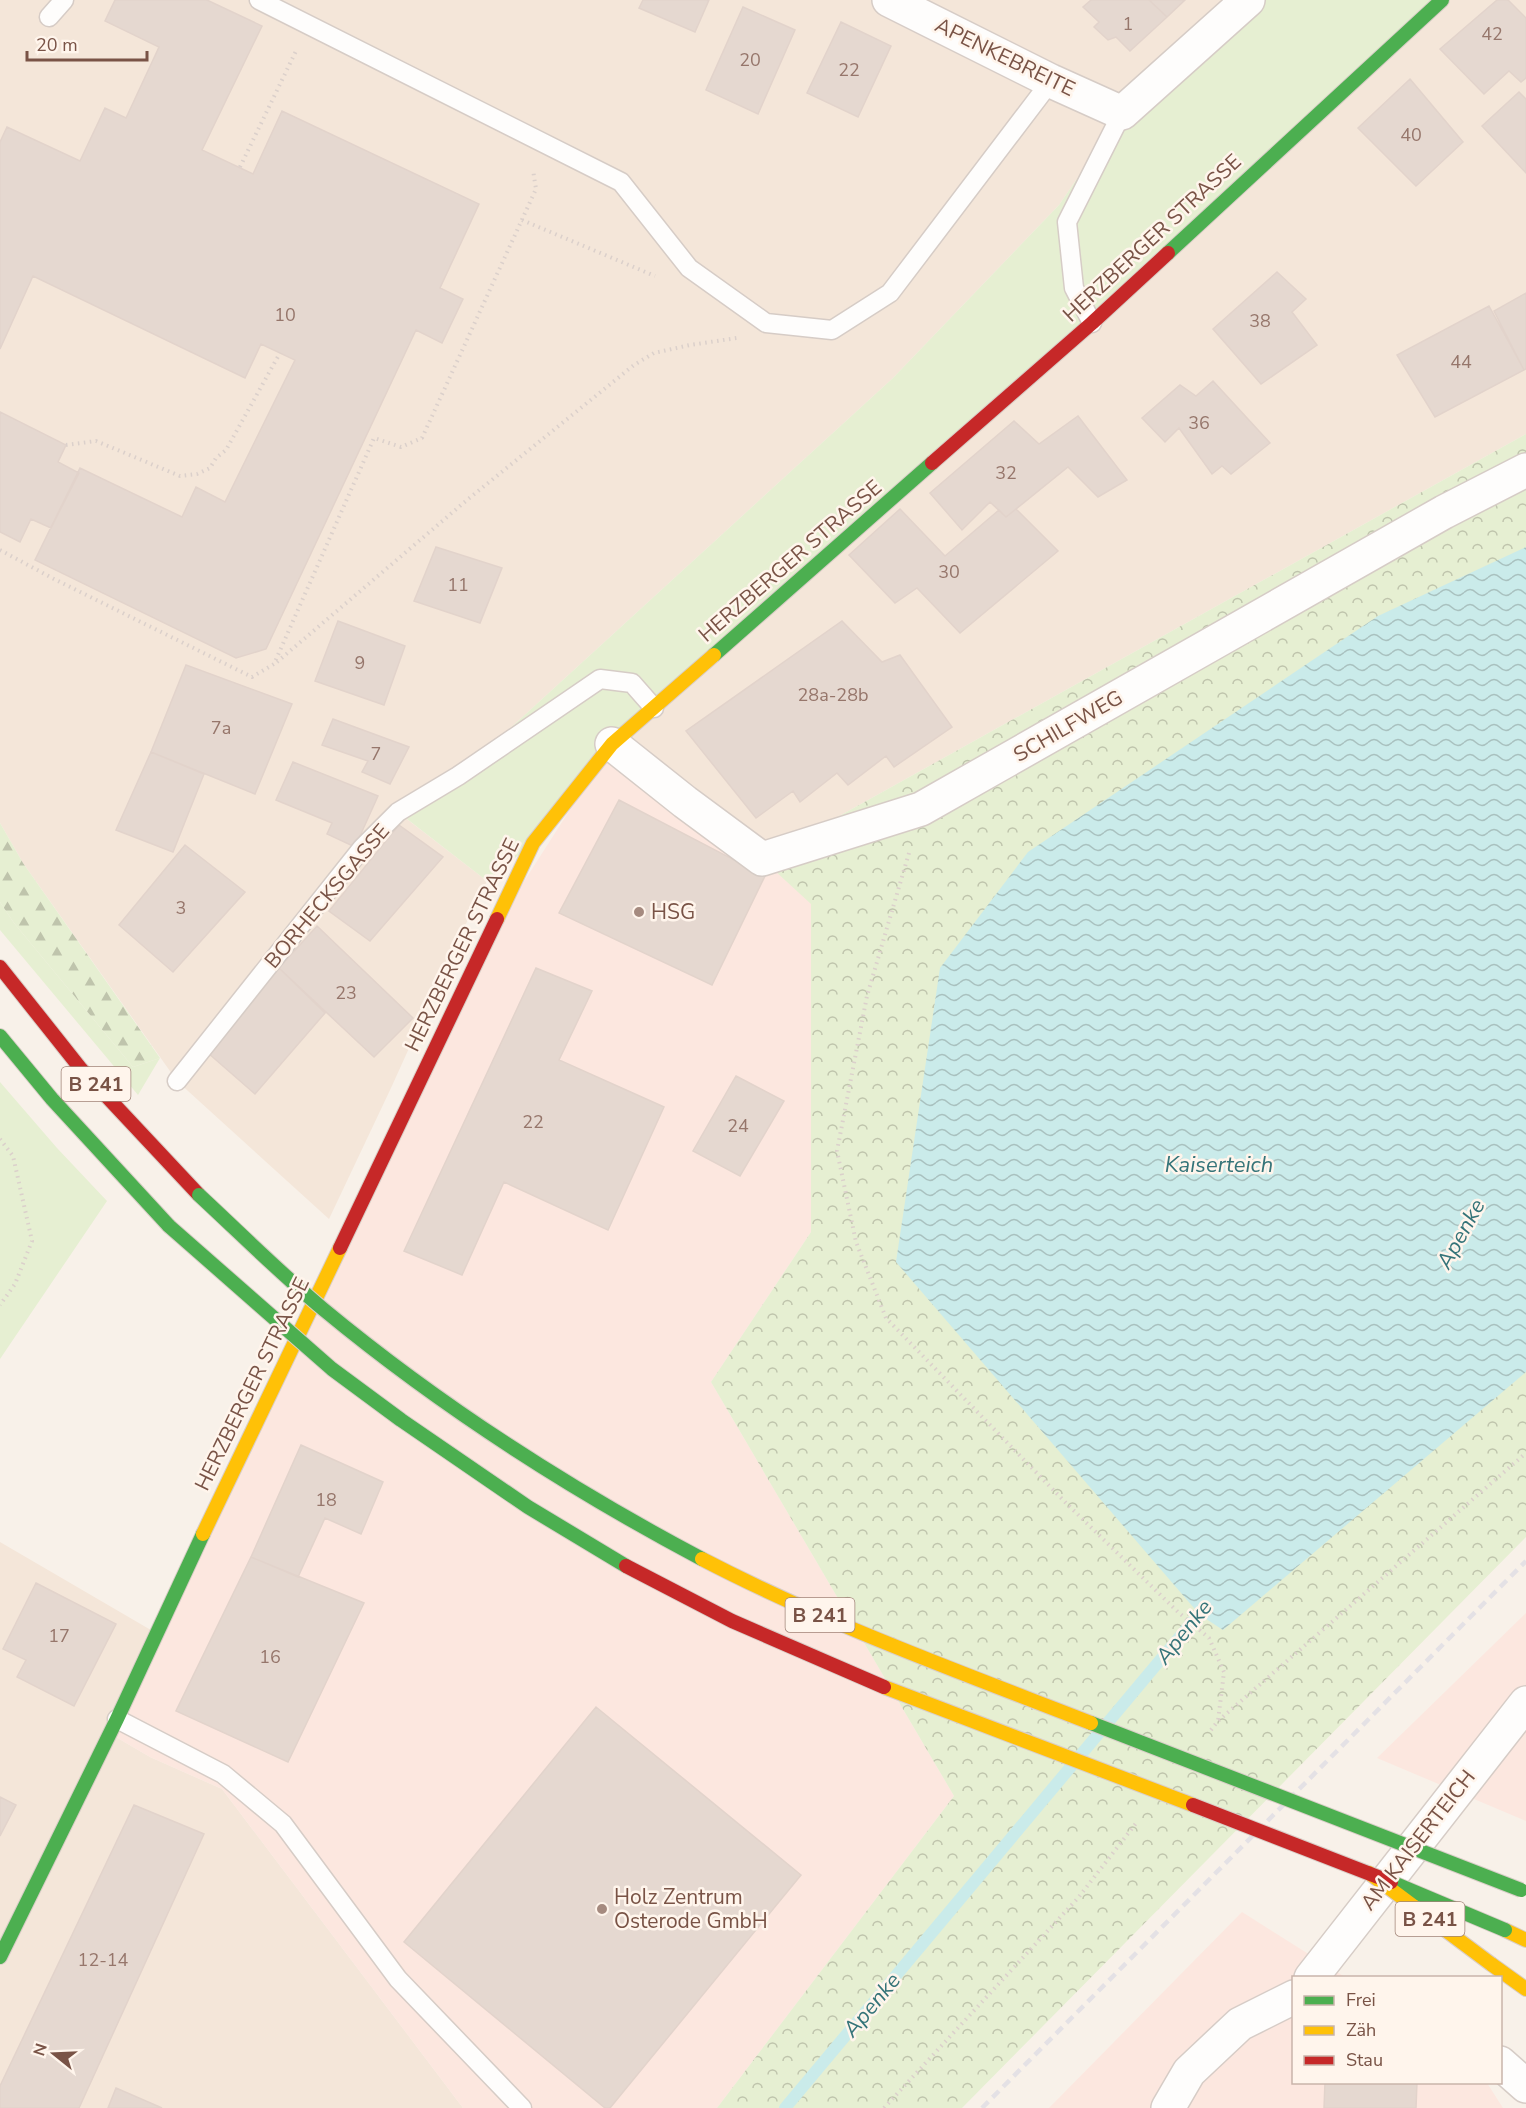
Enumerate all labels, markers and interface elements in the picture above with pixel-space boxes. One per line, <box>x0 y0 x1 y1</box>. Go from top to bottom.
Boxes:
street label: APENKEBREITE <box>930 11 1080 103</box>
house number: 1 <box>1123 12 1133 36</box>
house number: 42 <box>1481 22 1503 46</box>
scale bar <box>27 24 147 62</box>
text: 20 m <box>36 33 78 57</box>
house number: 20 <box>739 48 761 72</box>
house number: 22 <box>838 58 860 82</box>
house number: 40 <box>1400 123 1422 147</box>
street label: HERZBERGER STRASSE <box>1057 148 1247 328</box>
house number: 10 <box>274 303 296 327</box>
house number: 38 <box>1249 309 1271 333</box>
house number: 44 <box>1450 350 1472 374</box>
house number: 36 <box>1188 411 1210 435</box>
house number: 32 <box>995 461 1017 485</box>
street label: HERZBERGER STRASSE <box>692 474 888 648</box>
house number: 30 <box>938 560 960 584</box>
house number: 11 <box>447 573 469 597</box>
house number: 9 <box>355 651 365 675</box>
house number: 28a-28b <box>798 683 868 707</box>
street label: SCHILFWEG <box>1008 683 1128 769</box>
house number: 7a <box>211 716 231 740</box>
house number: 7 <box>371 742 381 766</box>
street label: BORHECKSGASSE <box>258 818 396 974</box>
street label: HERZBERGER STRASSE <box>398 834 526 1056</box>
house number: 3 <box>176 896 186 920</box>
place label: HSG <box>651 898 695 926</box>
marker: HSG <box>632 905 646 919</box>
house number: 23 <box>335 981 357 1005</box>
road number: B 241 <box>62 1067 130 1101</box>
house number: 22 <box>522 1110 544 1134</box>
house number: 24 <box>727 1114 749 1138</box>
water label: Kaiserteich <box>1165 1150 1273 1180</box>
water label: Apenke <box>1429 1193 1493 1275</box>
street label: HERZBERGER STRASSE <box>188 1273 316 1495</box>
house number: 18 <box>315 1488 337 1512</box>
water label: Apenke <box>1148 1593 1220 1672</box>
road number: B 241 <box>786 1598 854 1632</box>
house number: 17 <box>48 1624 70 1648</box>
house number: 16 <box>259 1645 281 1669</box>
street label: AM KAISERTEICH <box>1354 1764 1482 1916</box>
place label: Holz Zentrum Osterode GmbH <box>614 1883 768 1935</box>
marker: Holz Zentrum Osterode GmbH <box>595 1902 609 1916</box>
road number: B 241 <box>1396 1902 1464 1936</box>
house number: 12-14 <box>78 1948 129 1972</box>
water label: Apenke <box>836 1966 908 2044</box>
legend <box>1292 1976 1502 2084</box>
text: Frei <box>1346 1988 1376 2012</box>
text: Zäh <box>1346 2018 1376 2042</box>
north arrow <box>24 2024 84 2084</box>
text: N <box>28 2041 53 2059</box>
text: Stau <box>1346 2048 1383 2072</box>

